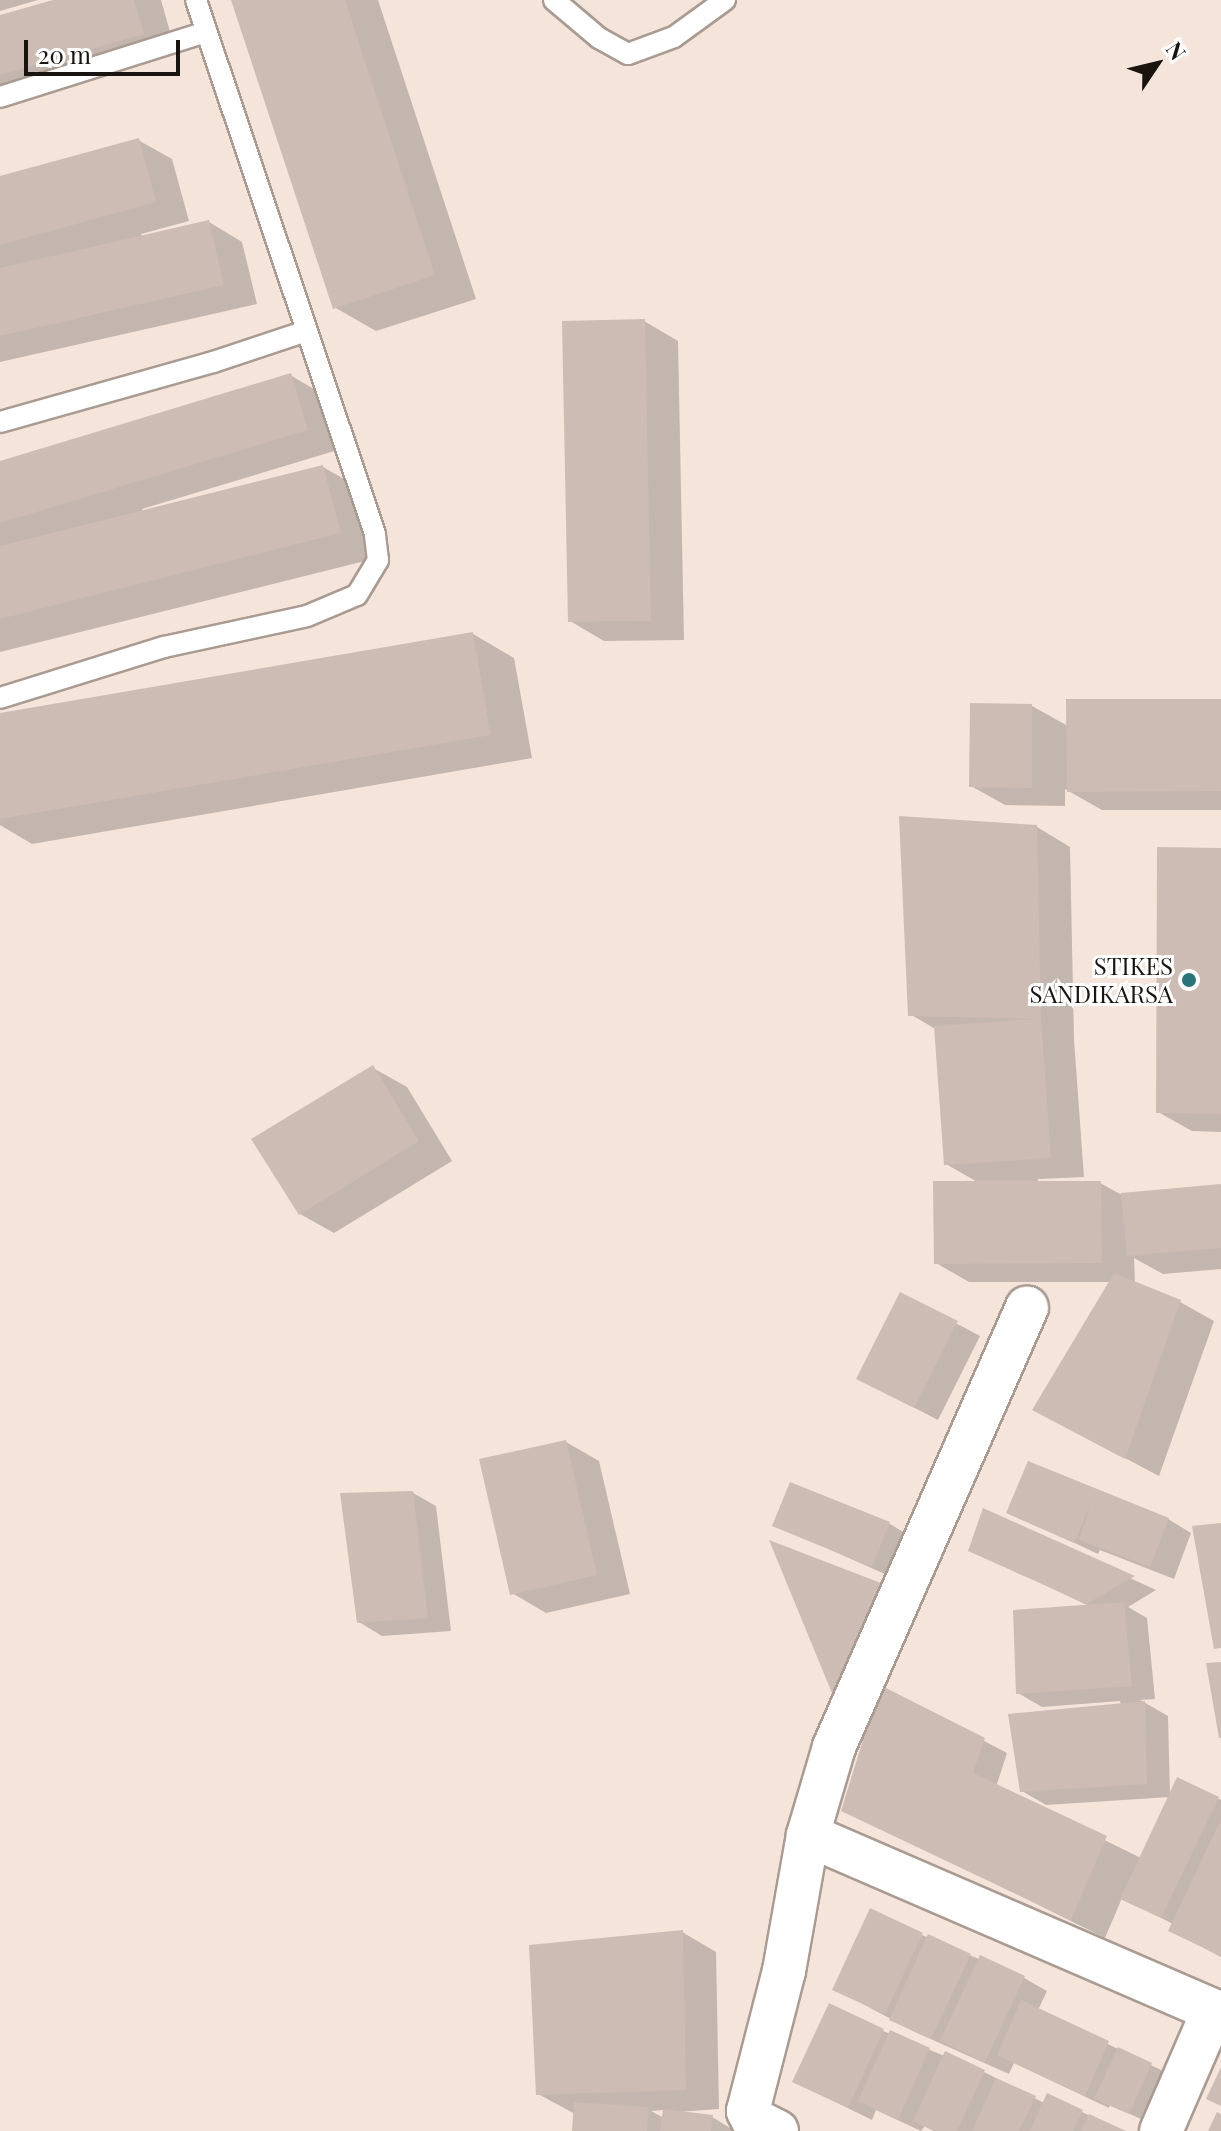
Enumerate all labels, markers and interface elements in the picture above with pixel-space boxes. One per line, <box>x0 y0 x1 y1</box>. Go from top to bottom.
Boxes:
scale bar <box>28 24 184 74</box>
north arrow <box>1117 24 1197 104</box>
text: N <box>1160 35 1193 65</box>
text: 20 m <box>38 38 91 70</box>
place label: STIKES SANDIKARSA <box>1029 952 1173 1008</box>
marker: STIKES SANDIKARSA <box>1180 971 1198 989</box>

